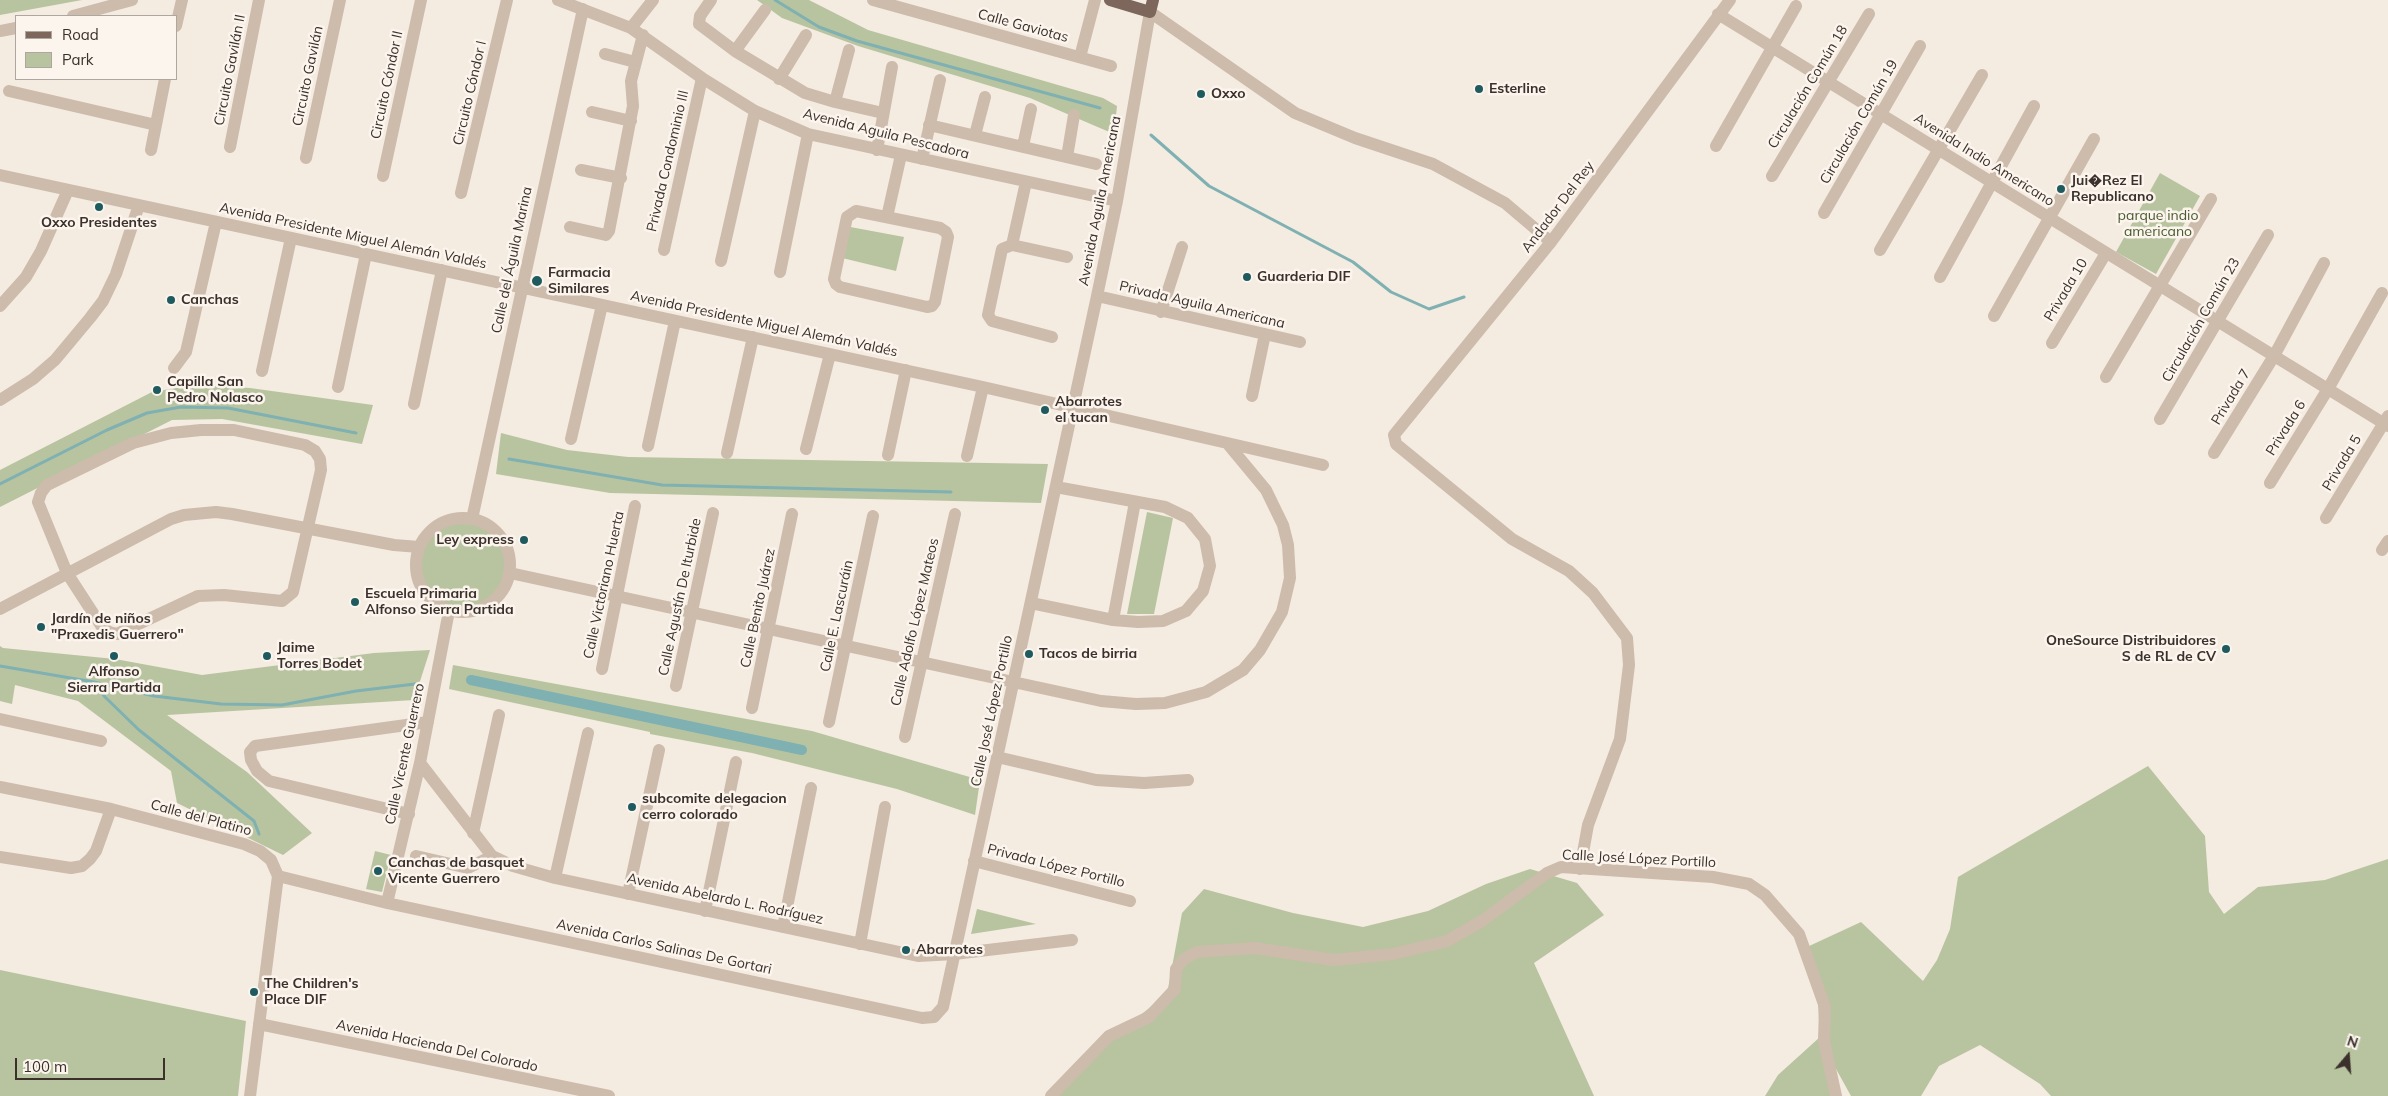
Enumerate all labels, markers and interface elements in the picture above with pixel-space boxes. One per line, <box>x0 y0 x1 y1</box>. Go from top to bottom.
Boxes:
street label: Calle Gaviotas <box>976 6 1070 46</box>
street label: Circuito Gavilán II <box>211 13 249 127</box>
legend <box>15 15 178 80</box>
street label: Circulación Común 18 <box>1765 22 1851 152</box>
street label: Circuito Gavilán <box>289 24 327 128</box>
text: Road <box>62 25 99 44</box>
street label: Circuito Cóndor II <box>367 29 407 141</box>
street label: Circuito Cóndor I <box>450 39 490 147</box>
text: Park <box>62 50 94 69</box>
street label: Circulación Común 19 <box>1817 57 1901 187</box>
place label: Esterline <box>1489 81 1546 97</box>
marker: Esterline <box>1473 83 1485 95</box>
place label: Oxxo <box>1211 86 1245 102</box>
marker: Oxxo <box>1195 88 1207 100</box>
street label: Privada Condominio III <box>644 89 692 233</box>
street label: Avenida Aguila Pescadora <box>801 105 971 163</box>
street label: Avenida Indio Americano <box>1911 110 2057 210</box>
street label: Avenida Aguila Americana <box>1075 115 1125 287</box>
street label: Andador Del Rey <box>1518 158 1598 256</box>
place label: Jui�Rez El Republicano <box>2071 173 2154 206</box>
marker: Jui�Rez El Republicano <box>2055 183 2067 195</box>
street label: Calle del Águila Marina <box>488 185 536 335</box>
street label: Avenida Presidente Miguel Alemán Valdés <box>218 199 488 273</box>
marker: Oxxo Presidentes <box>93 201 105 213</box>
park label: parque indio americano <box>2118 208 2198 240</box>
place label: Oxxo Presidentes <box>41 215 157 231</box>
street label: Circulación Común 23 <box>2159 255 2243 385</box>
street label: Privada 10 <box>2041 256 2091 324</box>
place label: Farmacia Similares <box>548 265 611 298</box>
place label: Guarderia DIF <box>1257 269 1350 285</box>
marker: Guarderia DIF <box>1241 271 1253 283</box>
marker: Farmacia Similares <box>530 274 544 288</box>
street label: Privada Aguila Americana <box>1118 278 1286 332</box>
street label: Avenida Presidente Miguel Alemán Valdés <box>629 287 899 361</box>
place label: Canchas <box>181 292 239 308</box>
marker: Canchas <box>165 294 177 306</box>
street label: Privada 7 <box>2208 366 2254 428</box>
place label: Capilla San Pedro Nolasco <box>167 374 263 407</box>
marker: Capilla San Pedro Nolasco <box>151 384 163 396</box>
place label: Abarrotes el tucan <box>1055 394 1122 427</box>
street label: Privada 6 <box>2262 397 2310 459</box>
marker: Abarrotes el tucan <box>1039 404 1051 416</box>
street label: Privada 5 <box>2319 432 2365 494</box>
street label: Calle Victoriano Huerta <box>580 510 628 660</box>
street label: Calle Agustín De Iturbide <box>655 517 705 677</box>
place label: Ley express <box>436 532 514 548</box>
marker: Ley express <box>518 534 530 546</box>
street label: Calle Adolfo López Mateos <box>887 536 943 708</box>
street label: Calle Benito Juárez <box>737 547 779 669</box>
street label: Calle E. Lascuráin <box>817 559 857 673</box>
place label: Escuela Primaria Alfonso Sierra Partida <box>365 586 514 618</box>
marker: Escuela Primaria Alfonso Sierra Partida <box>349 596 361 608</box>
place label: Jardín de niños "Praxedis Guerrero" <box>51 611 184 644</box>
marker: Jardín de niños "Praxedis Guerrero" <box>35 621 47 633</box>
place label: OneSource Distribuidores S de RL de CV <box>2046 633 2216 666</box>
street label: Calle José López Portillo <box>968 634 1016 788</box>
place label: Jaime Torres Bodet <box>277 640 362 672</box>
marker: OneSource Distribuidores S de RL de CV <box>2220 643 2232 655</box>
place label: Tacos de birria <box>1039 646 1137 662</box>
marker: Tacos de birria <box>1023 648 1035 660</box>
marker: Alfonso Sierra Partida <box>108 650 120 662</box>
marker: Jaime Torres Bodet <box>261 650 273 662</box>
place label: Alfonso Sierra Partida <box>67 664 161 696</box>
street label: Calle Vicente Guerrero <box>382 682 428 826</box>
place label: subcomite delegacion cerro colorado <box>642 791 787 824</box>
street label: Calle del Platino <box>149 796 253 840</box>
marker: subcomite delegacion cerro colorado <box>626 801 638 813</box>
street label: Privada López Portillo <box>985 841 1127 891</box>
street label: Calle José López Portillo <box>1562 847 1716 871</box>
place label: Canchas de basquet Vicente Guerrero <box>388 855 524 888</box>
marker: Canchas de basquet Vicente Guerrero <box>372 865 384 877</box>
street label: Avenida Abelardo L. Rodríguez <box>625 870 825 928</box>
street label: Avenida Carlos Salinas De Gortari <box>555 916 773 978</box>
place label: Abarrotes <box>916 942 983 958</box>
marker: Abarrotes <box>900 944 912 956</box>
place label: The Children's Place DIF <box>264 976 359 1009</box>
marker: The Children's Place DIF <box>248 986 260 998</box>
street label: Avenida Hacienda Del Colorado <box>335 1016 539 1076</box>
north arrow <box>2323 1031 2373 1081</box>
text: N <box>2345 1032 2360 1052</box>
scale bar <box>18 1048 168 1080</box>
text: 100 m <box>23 1057 67 1076</box>

